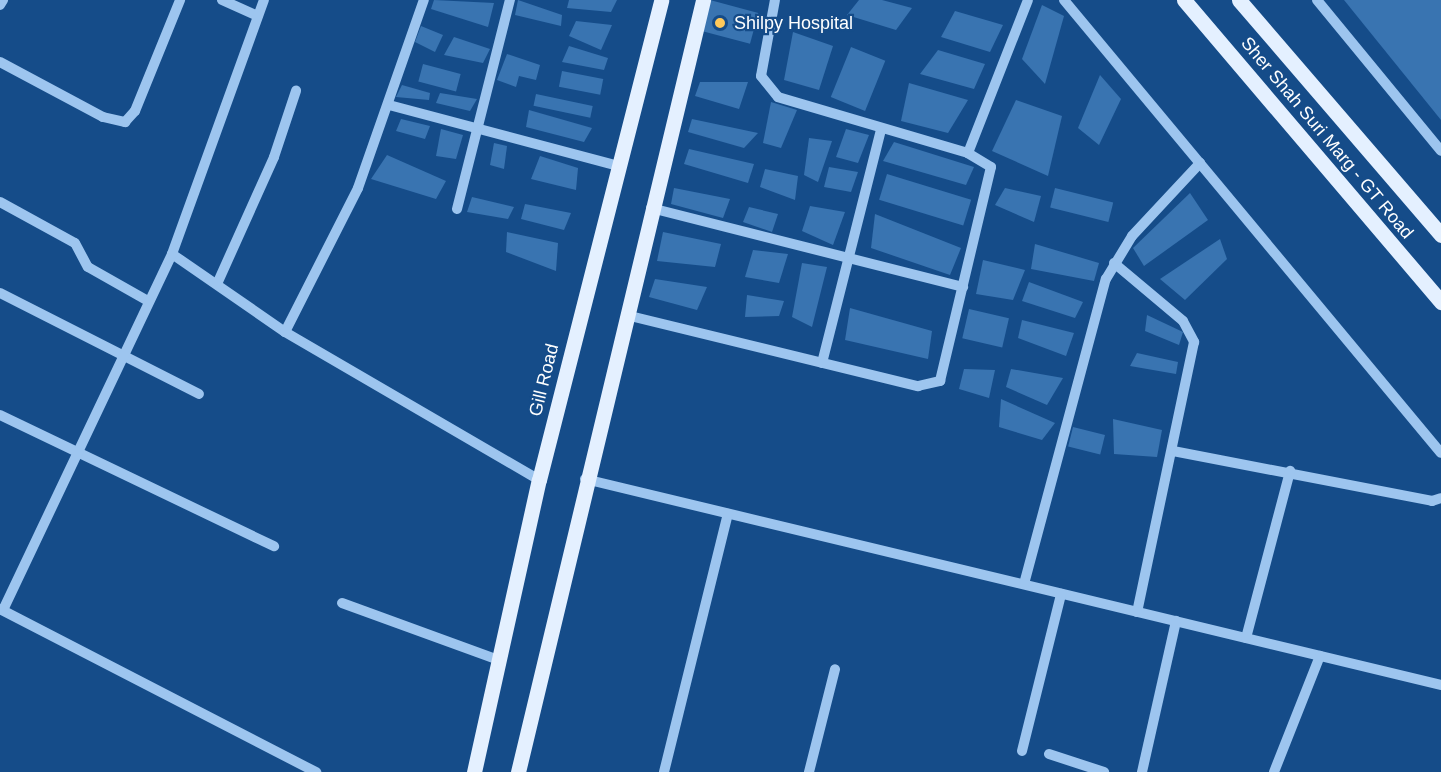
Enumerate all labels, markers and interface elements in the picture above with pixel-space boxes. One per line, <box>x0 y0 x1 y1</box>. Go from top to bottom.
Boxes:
place label: Shilpy Hospital <box>734 12 853 34</box>
marker: Shilpy Hospital <box>711 14 729 32</box>
street label: Sher Shah Suri Marg - GT Road <box>1236 33 1418 243</box>
street label: Gill Road <box>525 341 563 419</box>

